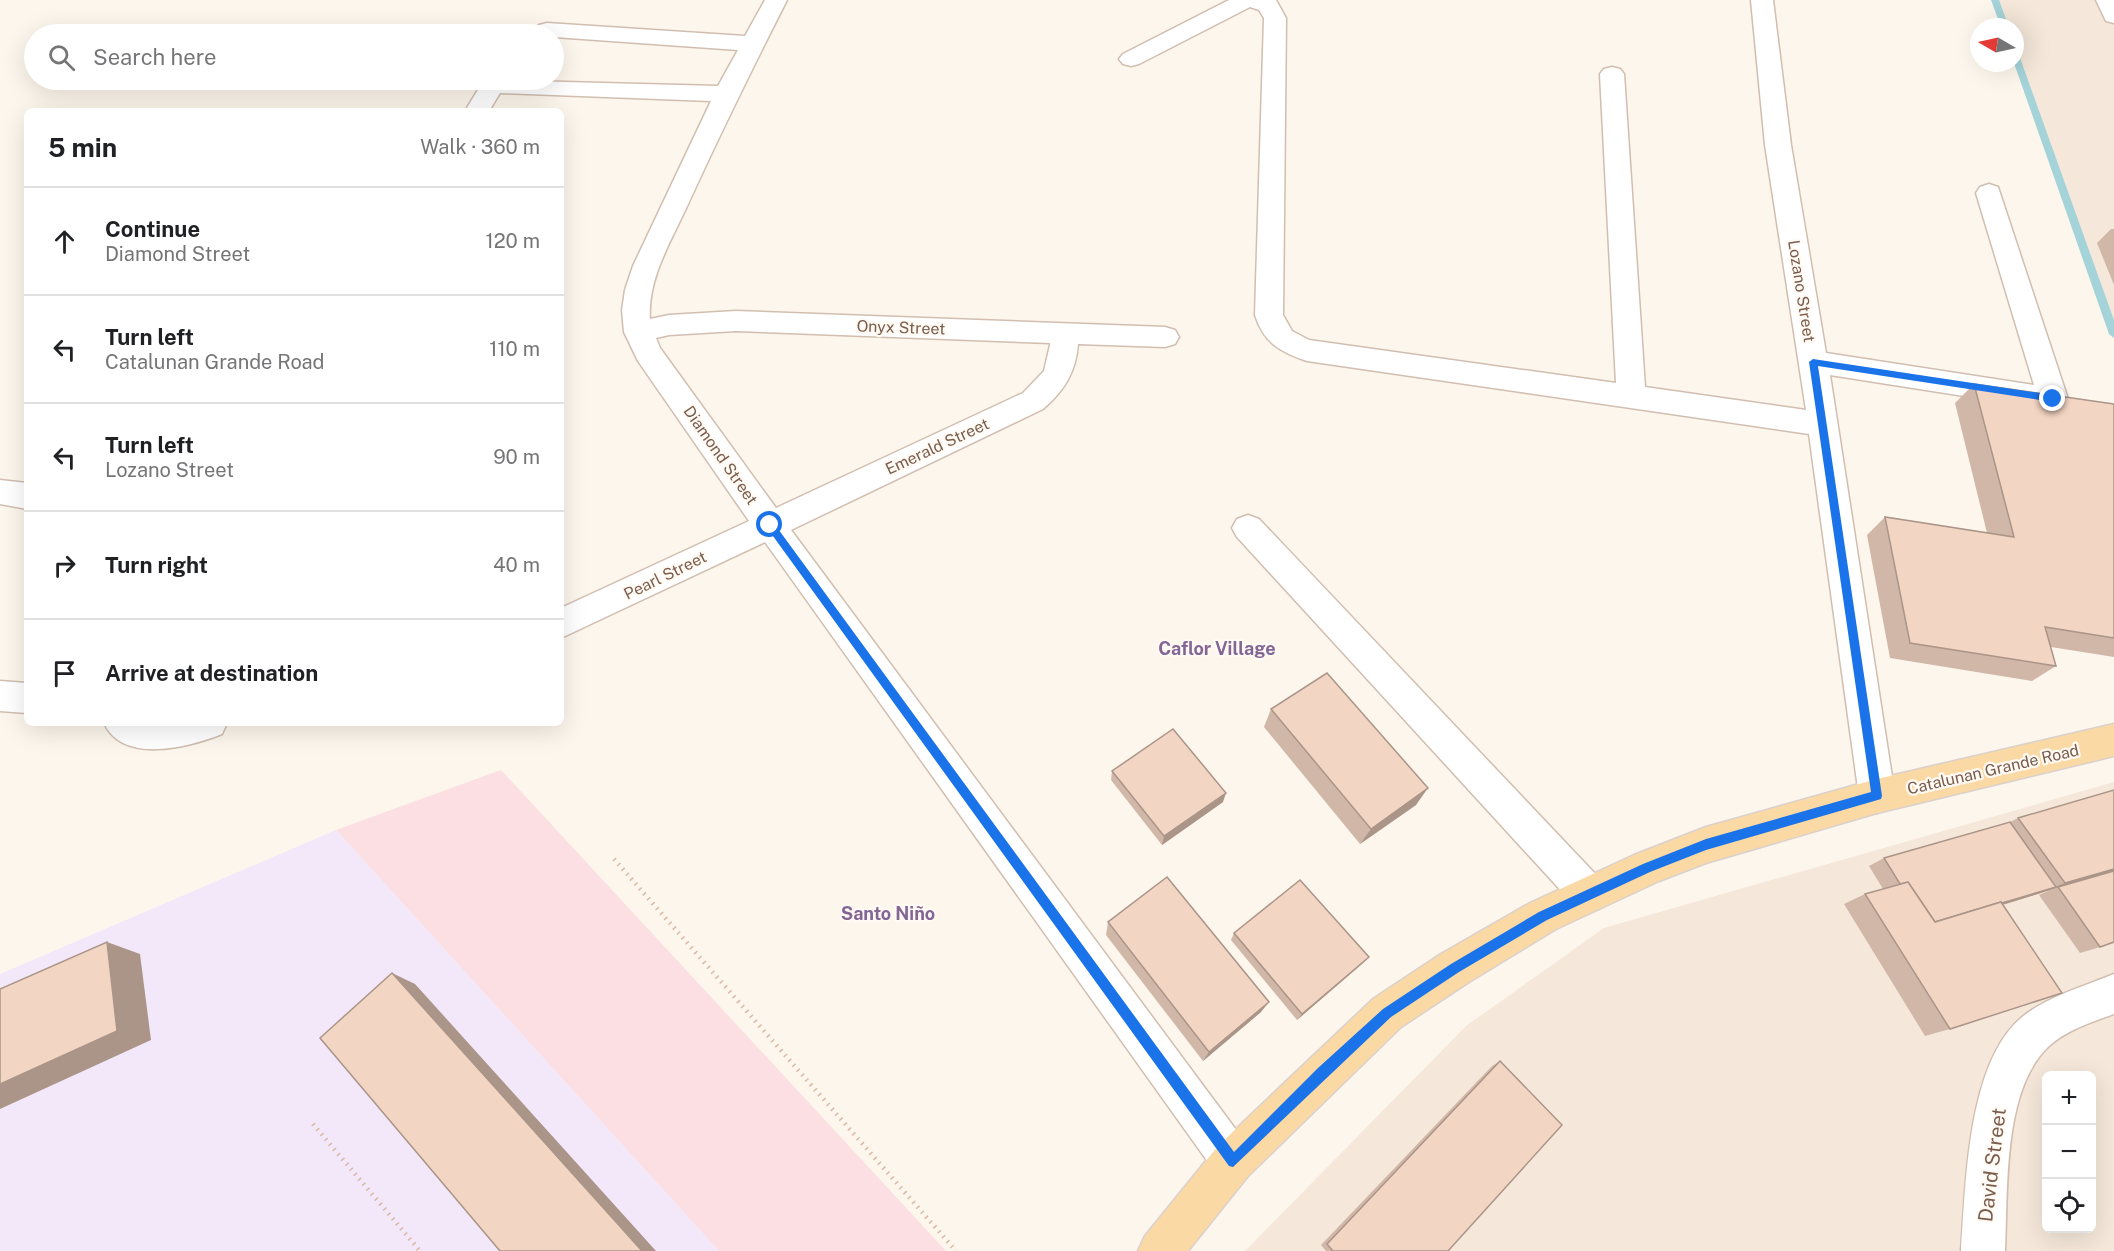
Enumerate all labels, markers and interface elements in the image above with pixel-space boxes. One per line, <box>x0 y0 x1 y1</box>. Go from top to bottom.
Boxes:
north arrow <box>1970 18 2024 72</box>
search box <box>24 24 564 90</box>
icon: search <box>45 41 78 74</box>
text: Search here <box>93 44 217 70</box>
text: 5 min <box>48 132 117 163</box>
text: Walk · 360 m <box>420 135 540 159</box>
text: Continue <box>105 216 200 242</box>
icon: ahead <box>48 225 81 258</box>
text: 120 m <box>486 229 540 253</box>
street label: Lozano Street <box>1784 239 1819 344</box>
text: Diamond Street <box>105 242 250 266</box>
street label: Onyx Street <box>856 316 946 339</box>
text: Turn left <box>105 324 194 350</box>
icon: left <box>48 333 81 366</box>
text: 110 m <box>489 337 540 361</box>
text: Catalunan Grande Road <box>105 350 325 374</box>
route end <box>2039 385 2065 411</box>
street label: Diamond Street <box>679 402 762 508</box>
street label: Emerald Street <box>882 414 992 479</box>
text: Turn left <box>105 432 194 458</box>
icon: left <box>48 441 81 474</box>
text: 90 m <box>493 445 540 469</box>
text: Lozano Street <box>105 458 234 482</box>
route start <box>756 511 782 537</box>
street label: Pearl Street <box>621 547 710 604</box>
icon: right <box>48 549 81 582</box>
text: Turn right <box>105 552 208 578</box>
text: 40 m <box>493 553 540 577</box>
district label: Caflor Village <box>1158 638 1276 659</box>
icon: arrive <box>48 657 81 690</box>
text: Arrive at destination <box>105 660 318 686</box>
street label: Catalunan Grande Road <box>1905 740 2081 798</box>
district label: Santo Niño <box>841 903 935 924</box>
map controls <box>2042 1071 2096 1233</box>
button: + <box>2042 1071 2096 1125</box>
street label: David Street <box>1973 1107 2011 1223</box>
button: − <box>2042 1125 2096 1179</box>
button: locate <box>2042 1179 2096 1233</box>

